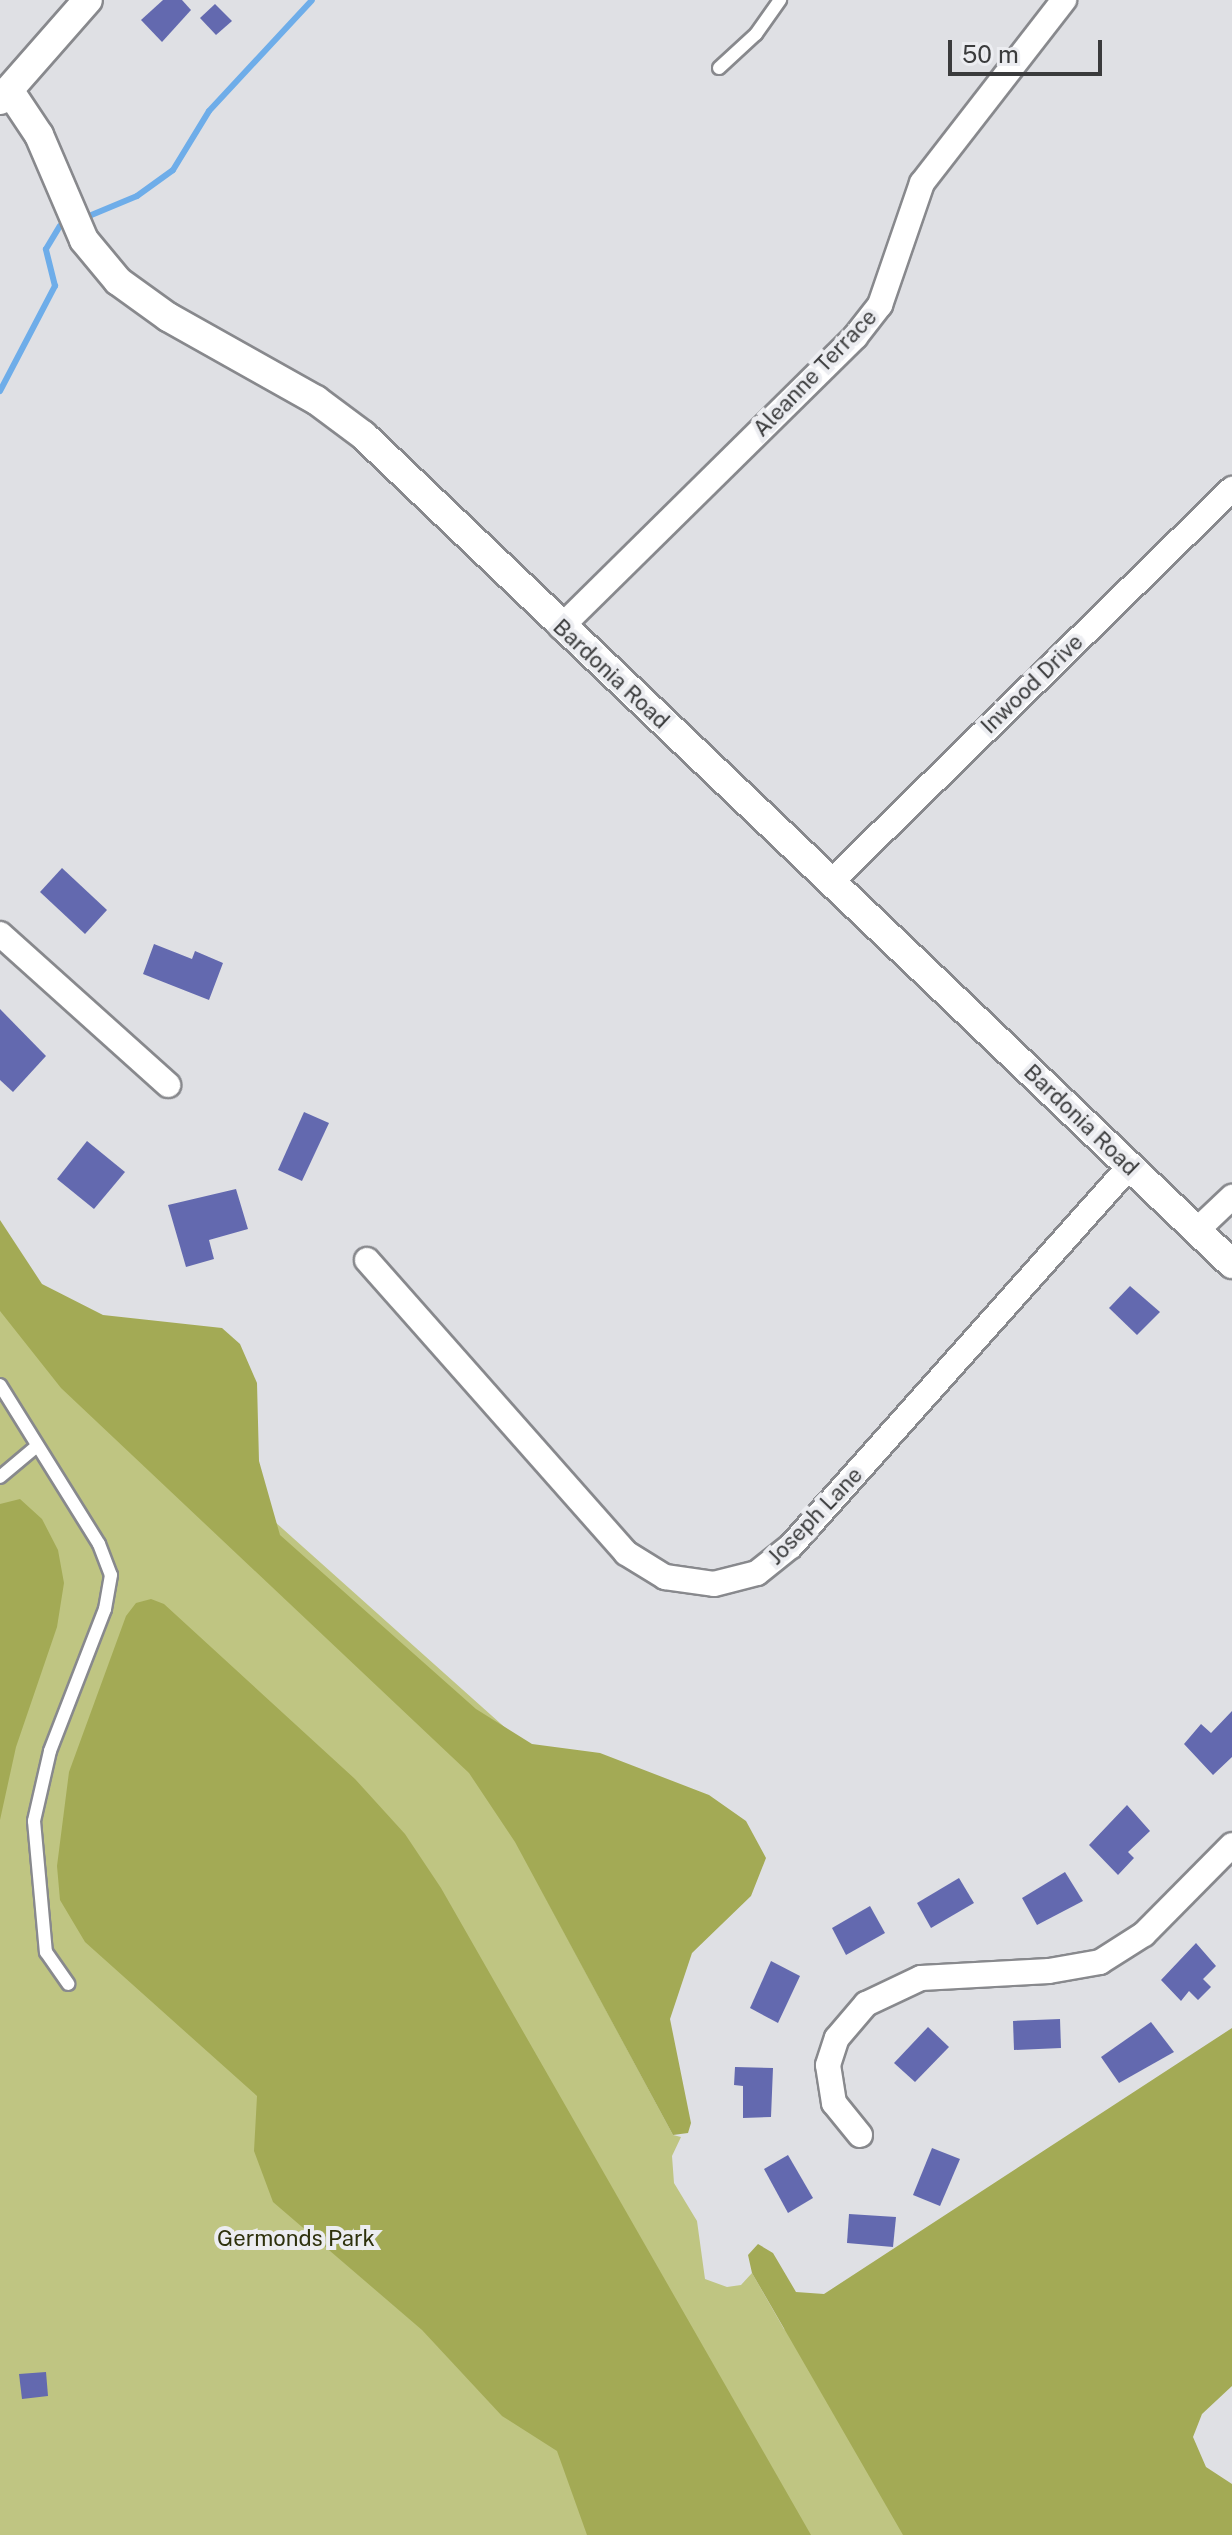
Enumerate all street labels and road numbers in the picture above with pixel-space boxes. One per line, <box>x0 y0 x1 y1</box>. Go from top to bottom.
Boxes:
street label: Aleanne Terrace <box>748 304 882 442</box>
street label: Bardonia Road <box>548 614 674 734</box>
street label: Inwood Drive <box>976 629 1088 739</box>
street label: Bardonia Road <box>1018 1059 1144 1181</box>
street label: Joseph Lane <box>762 1462 868 1570</box>

